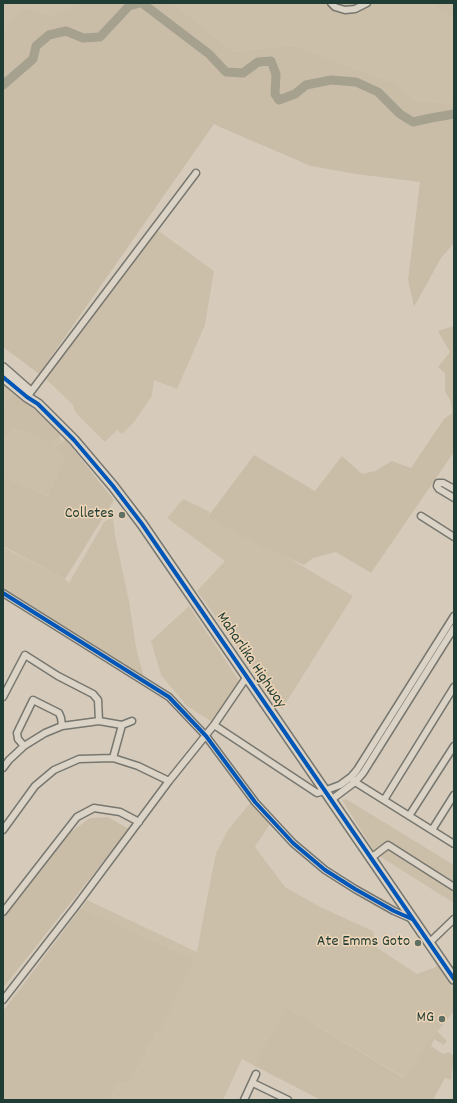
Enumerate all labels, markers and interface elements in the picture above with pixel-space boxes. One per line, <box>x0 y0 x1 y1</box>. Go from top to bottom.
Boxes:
place label: Colletes <box>65 505 114 525</box>
marker: Colletes <box>117 510 127 520</box>
street label: Maharlika Highway <box>211 609 289 713</box>
place label: Ate Emms Goto <box>317 933 410 953</box>
marker: Ate Emms Goto <box>413 938 423 948</box>
place label: MG <box>417 1009 434 1029</box>
marker: MG <box>437 1014 447 1024</box>

